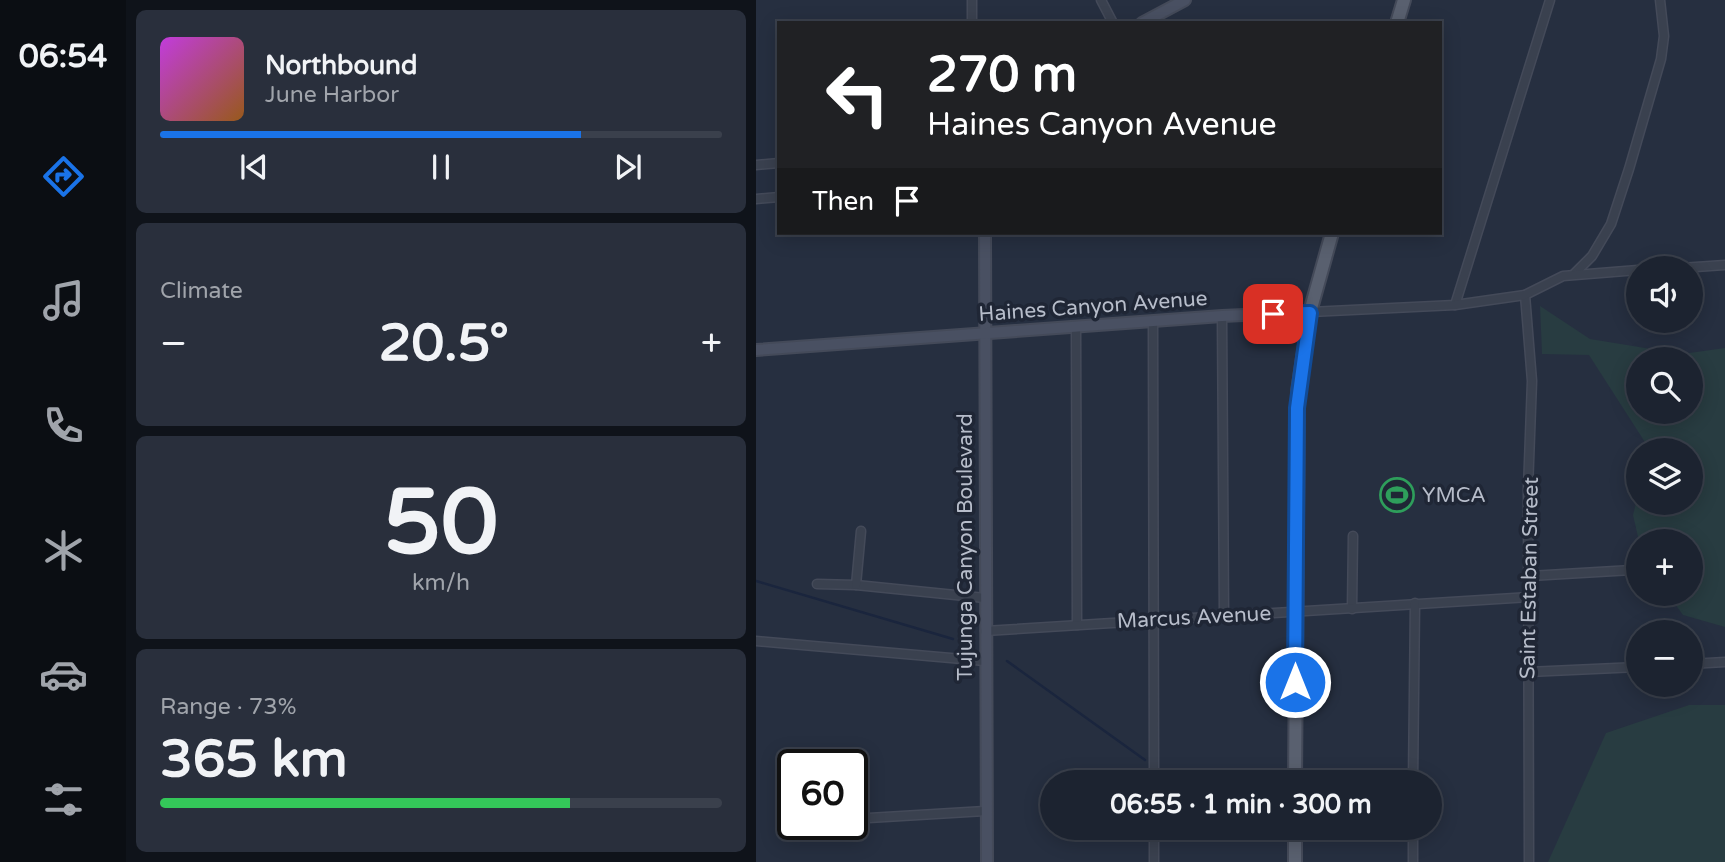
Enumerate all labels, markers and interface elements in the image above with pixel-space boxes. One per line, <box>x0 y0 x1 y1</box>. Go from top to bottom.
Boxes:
text: 06:54 <box>19 38 107 76</box>
text: 270 m <box>927 46 1077 105</box>
icon: left <box>812 49 903 140</box>
text: Northbound <box>265 50 417 81</box>
text: June Harbor <box>265 81 399 109</box>
text: Haines Canyon Avenue <box>927 106 1277 144</box>
icon: previous <box>235 148 273 186</box>
icon: pause <box>422 148 460 186</box>
icon: next <box>609 148 647 186</box>
icon: directions <box>39 152 88 201</box>
icon: arrive <box>888 182 926 220</box>
text: Then <box>812 186 874 217</box>
map controls <box>1626 256 1703 697</box>
button: sound <box>1626 256 1703 333</box>
icon: music <box>39 276 88 325</box>
text: Climate <box>160 277 243 305</box>
pin <box>1243 284 1303 344</box>
street label: Haines Canyon Avenue <box>978 286 1208 327</box>
icon: arrive <box>1254 295 1292 333</box>
text: 20.5° <box>379 312 509 375</box>
text: − <box>160 321 187 367</box>
text: + <box>701 321 722 367</box>
button: search <box>1626 347 1703 424</box>
icon: phone <box>39 401 88 450</box>
street label: Tujunga Canyon Boulevard <box>953 413 978 681</box>
button: layers <box>1626 438 1703 515</box>
text: 50 <box>384 468 498 578</box>
sports icon: YMCA <box>1378 476 1416 514</box>
street label: Saint Estaban Street <box>1515 477 1544 679</box>
place label: YMCA <box>1422 483 1486 508</box>
icon: climate <box>39 526 88 575</box>
button: + <box>1626 529 1703 606</box>
text: km/h <box>412 569 470 597</box>
street label: Marcus Avenue <box>1116 601 1272 634</box>
button: − <box>1626 620 1703 697</box>
position arrow <box>1258 645 1332 719</box>
icon: car <box>39 650 88 699</box>
text: Range · 73% <box>160 693 296 721</box>
text: 365 km <box>160 728 348 791</box>
speed limit sign: 60 <box>777 749 868 840</box>
icon: filters <box>39 775 88 824</box>
text: 06:55 · 1 min · 300 m <box>1110 789 1372 820</box>

